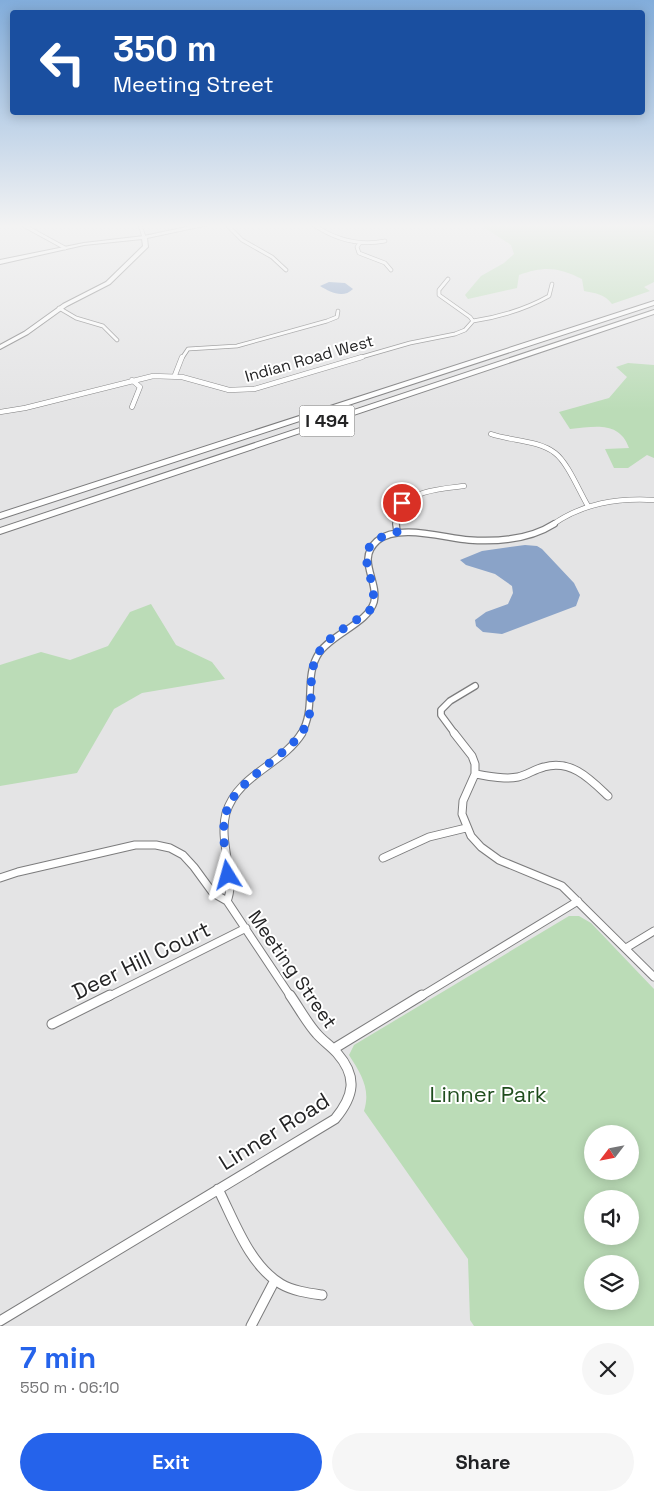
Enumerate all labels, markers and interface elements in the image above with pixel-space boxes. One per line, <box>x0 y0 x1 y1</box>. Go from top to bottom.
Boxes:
text: 350 m <box>113 27 217 71</box>
icon: left <box>30 30 95 95</box>
text: Meeting Street <box>113 70 274 98</box>
street label: Indian Road West <box>242 330 376 387</box>
road number: I 494 <box>300 406 354 436</box>
pin <box>381 482 423 524</box>
icon: arrive <box>388 489 416 517</box>
position arrow <box>201 848 253 900</box>
street label: Meeting Street <box>243 905 343 1033</box>
street label: Deer Hill Court <box>67 914 215 1006</box>
park label: Linner Park <box>429 1080 547 1108</box>
street label: Linner Road <box>213 1086 335 1176</box>
north arrow <box>584 1125 639 1180</box>
map controls <box>584 1125 639 1310</box>
button: sound <box>584 1190 639 1245</box>
button: layers <box>584 1255 639 1310</box>
text: 7 min <box>20 1338 96 1377</box>
button: close <box>582 1343 634 1395</box>
text: 550 m · 06:10 <box>20 1377 120 1398</box>
button: Exit <box>20 1433 322 1491</box>
button: Share <box>332 1433 634 1491</box>

